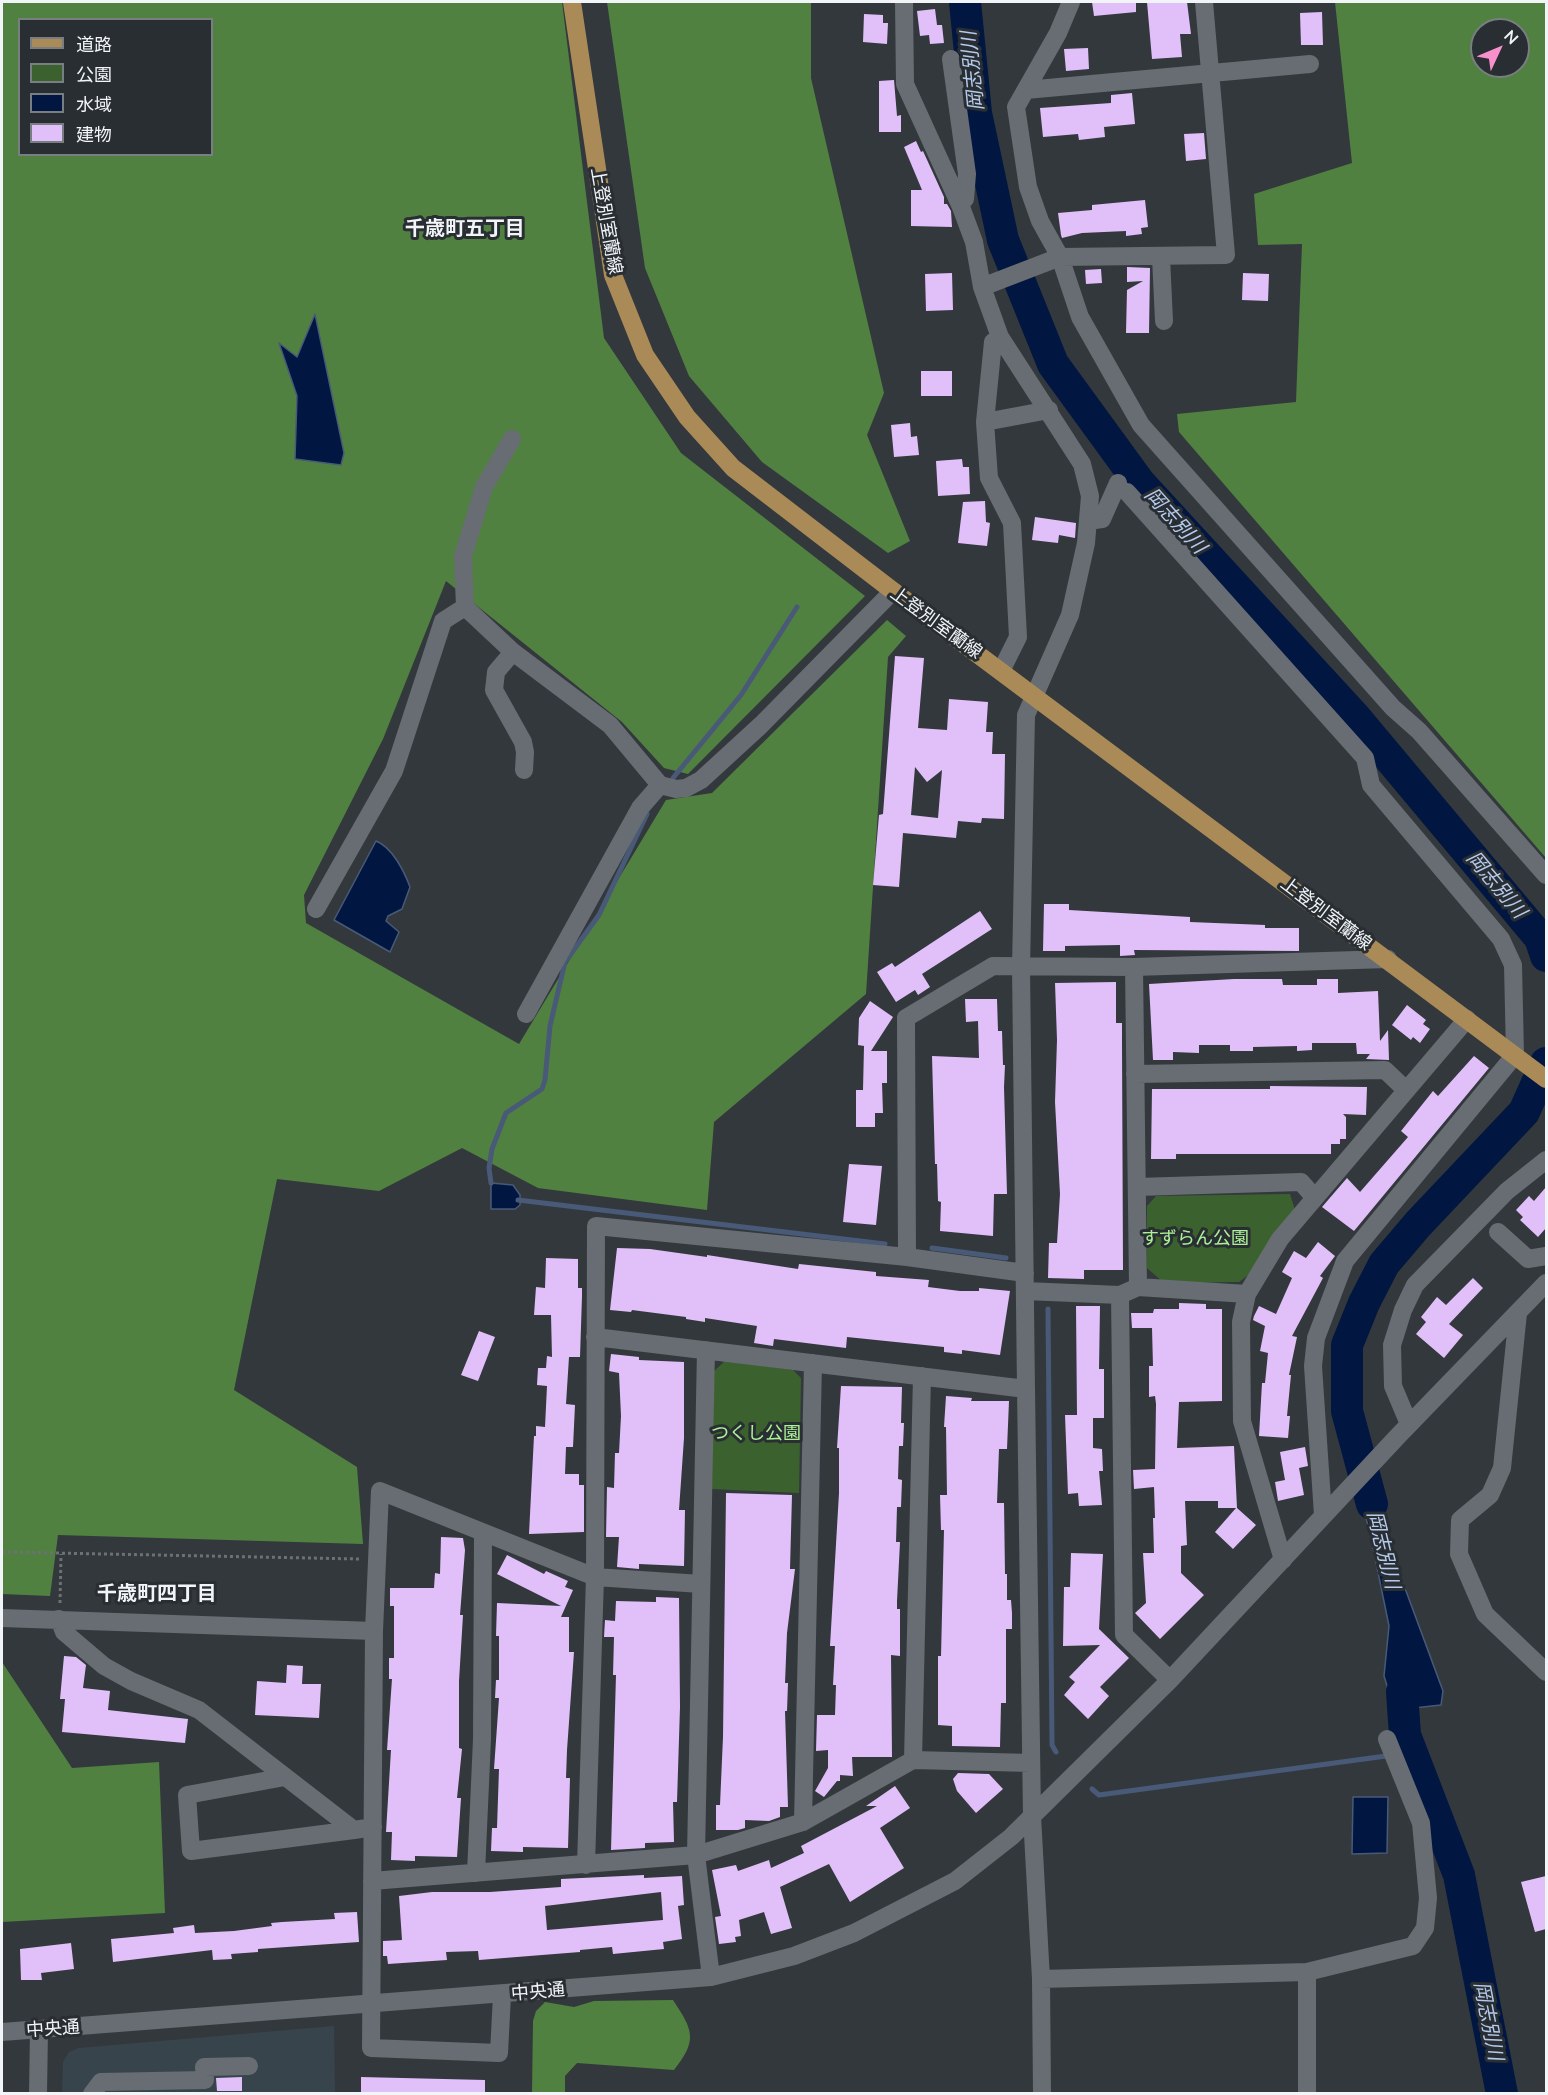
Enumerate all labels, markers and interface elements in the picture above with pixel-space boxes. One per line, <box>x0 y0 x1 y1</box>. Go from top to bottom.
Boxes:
legend <box>18 18 213 156</box>
north arrow <box>1470 18 1530 78</box>
text: N <box>1500 26 1523 48</box>
water label: 岡志別川 <box>957 30 989 112</box>
text: 道路 <box>76 33 112 56</box>
text: 公園 <box>76 63 112 86</box>
text: 水域 <box>76 93 112 116</box>
text: 建物 <box>76 123 112 146</box>
street label: 上登別室蘭線 <box>586 166 626 276</box>
district label: 千歳町五丁目 <box>405 217 525 241</box>
water label: 岡志別川 <box>1139 483 1211 559</box>
street label: 上登別室蘭線 <box>886 583 986 663</box>
water label: 岡志別川 <box>1461 847 1531 923</box>
street label: 上登別室蘭線 <box>1276 873 1376 955</box>
park label: すずらん公園 <box>1141 1228 1249 1250</box>
park label: つくし公園 <box>711 1423 801 1445</box>
water label: 岡志別川 <box>1362 1508 1404 1592</box>
district label: 千歳町四丁目 <box>97 1582 217 1606</box>
street label: 中央通 <box>510 1979 566 2005</box>
water label: 岡志別川 <box>1469 1979 1507 2063</box>
street label: 中央通 <box>25 2016 81 2042</box>

